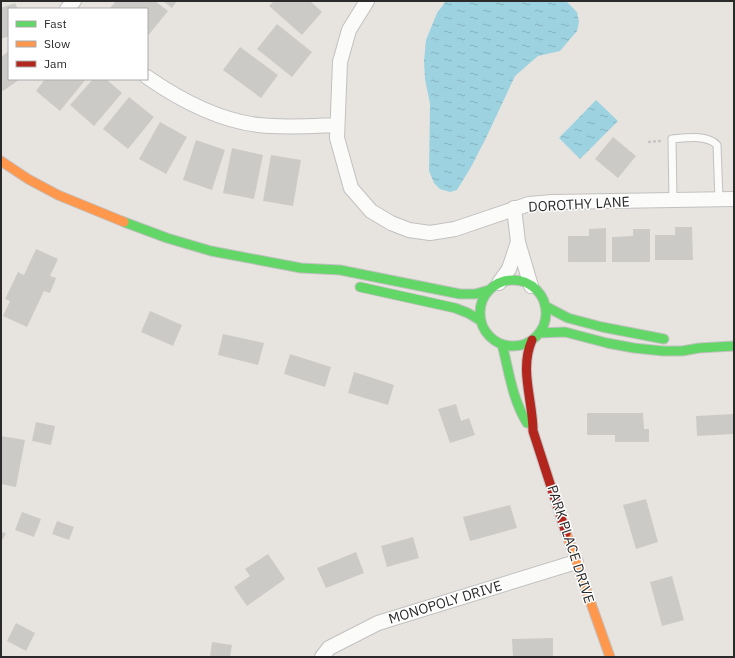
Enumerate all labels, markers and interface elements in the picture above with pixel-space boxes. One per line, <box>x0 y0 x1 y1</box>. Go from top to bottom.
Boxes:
legend <box>8 8 148 80</box>
text: Fast <box>44 16 67 31</box>
text: Slow <box>44 36 70 51</box>
text: Jam <box>44 56 67 71</box>
street label: DOROTHY LANE <box>528 192 630 216</box>
street label: PARK PLACE DRIVE <box>543 483 599 605</box>
street label: MONOPOLY DRIVE <box>386 576 504 628</box>

